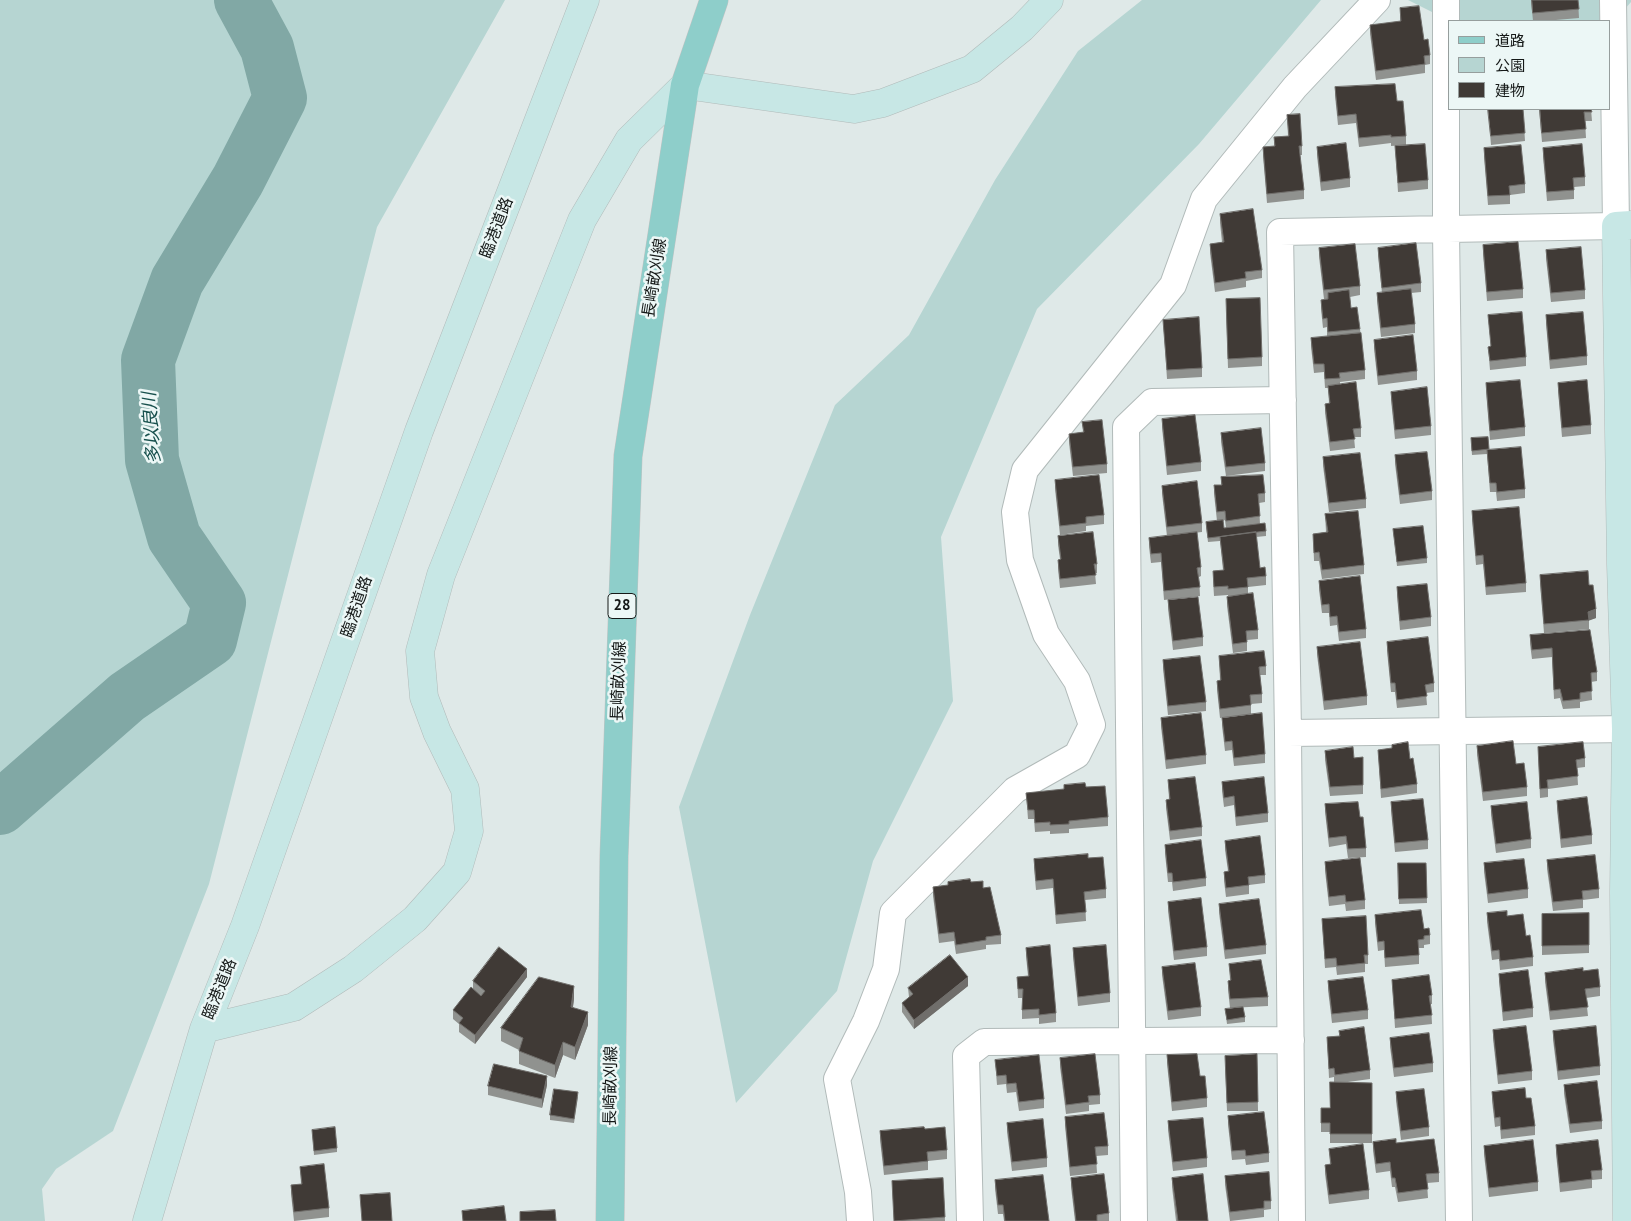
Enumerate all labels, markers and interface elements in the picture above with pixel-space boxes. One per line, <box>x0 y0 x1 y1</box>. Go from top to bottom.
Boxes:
legend <box>1448 20 1611 110</box>
text: 道路 <box>1495 31 1525 50</box>
text: 公園 <box>1495 56 1525 75</box>
text: 建物 <box>1495 81 1525 100</box>
street label: 臨港道路 <box>477 195 517 261</box>
street label: 長崎畝刈線 <box>639 237 671 319</box>
water label: 多以良川 <box>139 391 165 465</box>
street label: 臨港道路 <box>338 574 376 640</box>
road number: 28 <box>608 594 636 618</box>
street label: 長崎畝刈線 <box>608 641 630 721</box>
street label: 臨港道路 <box>199 956 241 1022</box>
street label: 長崎畝刈線 <box>601 1046 621 1126</box>

